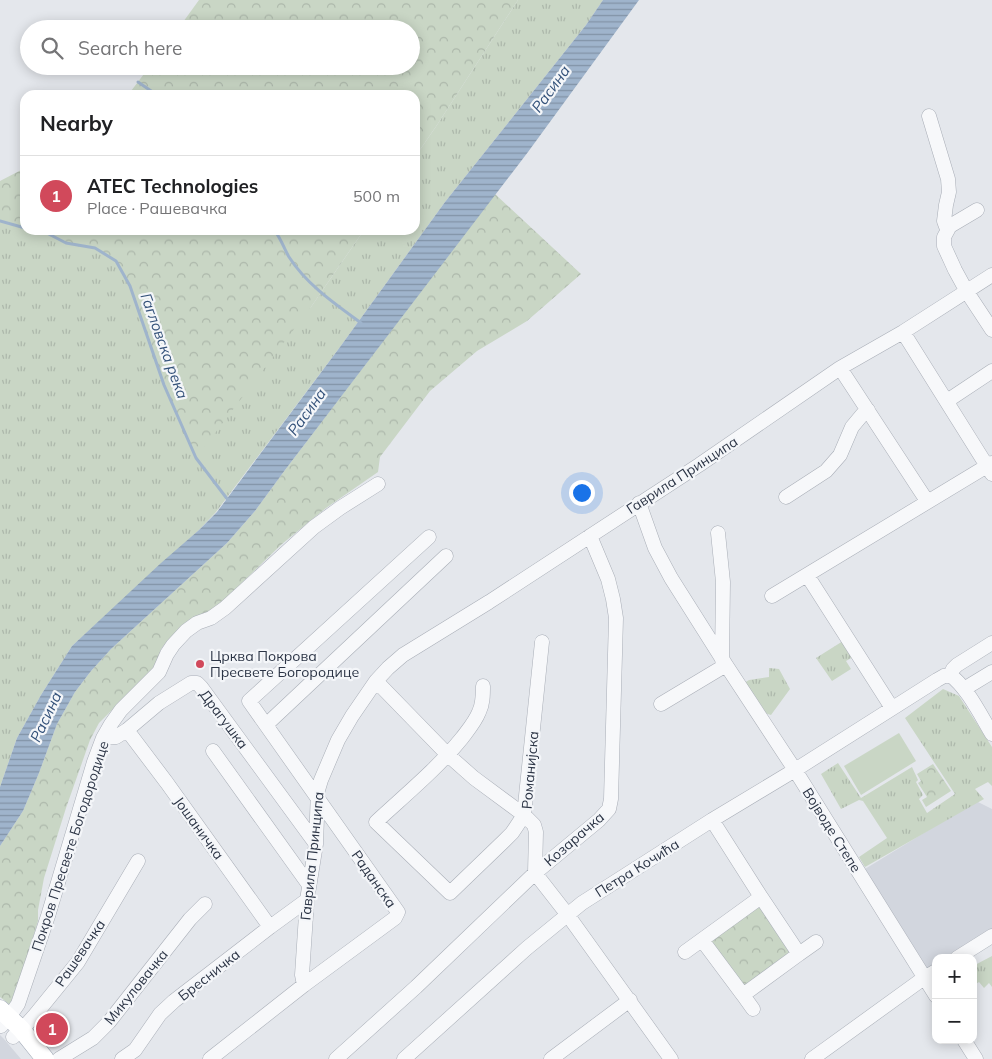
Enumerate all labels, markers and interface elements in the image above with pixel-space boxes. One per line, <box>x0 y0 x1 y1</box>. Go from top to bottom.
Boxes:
search box <box>20 20 420 75</box>
icon: search <box>38 34 66 62</box>
text: Search here <box>78 36 182 60</box>
water label: Расина <box>527 62 574 116</box>
text: Nearby <box>40 110 113 136</box>
text: ATEC Technologies <box>87 174 258 198</box>
text: 1 <box>51 186 61 206</box>
text: 500 m <box>353 186 400 206</box>
text: Place · Рашевачка <box>87 198 227 218</box>
water label: Гагловска река <box>137 290 192 401</box>
water label: Расина <box>283 385 330 439</box>
street label: Гаврила Принципа <box>623 432 741 518</box>
your location <box>569 480 595 506</box>
place label: Црква Покрова Пресвете Богородице <box>210 647 359 681</box>
marker: Црква Покрова Пресвете Богородице <box>194 658 206 670</box>
street label: Драгушка <box>196 686 252 752</box>
water label: Расина <box>26 689 65 745</box>
street label: Романијска <box>518 730 542 810</box>
street label: Покров Пресвете Богодородице <box>27 738 113 954</box>
street label: Војводе Степе <box>799 784 865 876</box>
street label: Гаврила Принципа <box>296 791 328 921</box>
street label: Јошаничка <box>170 793 228 863</box>
street label: Козарачка <box>540 808 608 870</box>
street label: Петра Кочића <box>592 835 682 901</box>
street label: Раданска <box>348 847 400 911</box>
street label: Рашевачка <box>51 916 109 990</box>
street label: Бресничка <box>174 945 244 1005</box>
street label: Микуловачка <box>100 946 172 1028</box>
map controls <box>932 954 977 1044</box>
button: + <box>932 954 977 999</box>
button: − <box>932 999 977 1044</box>
pin: 1 <box>36 1010 68 1048</box>

